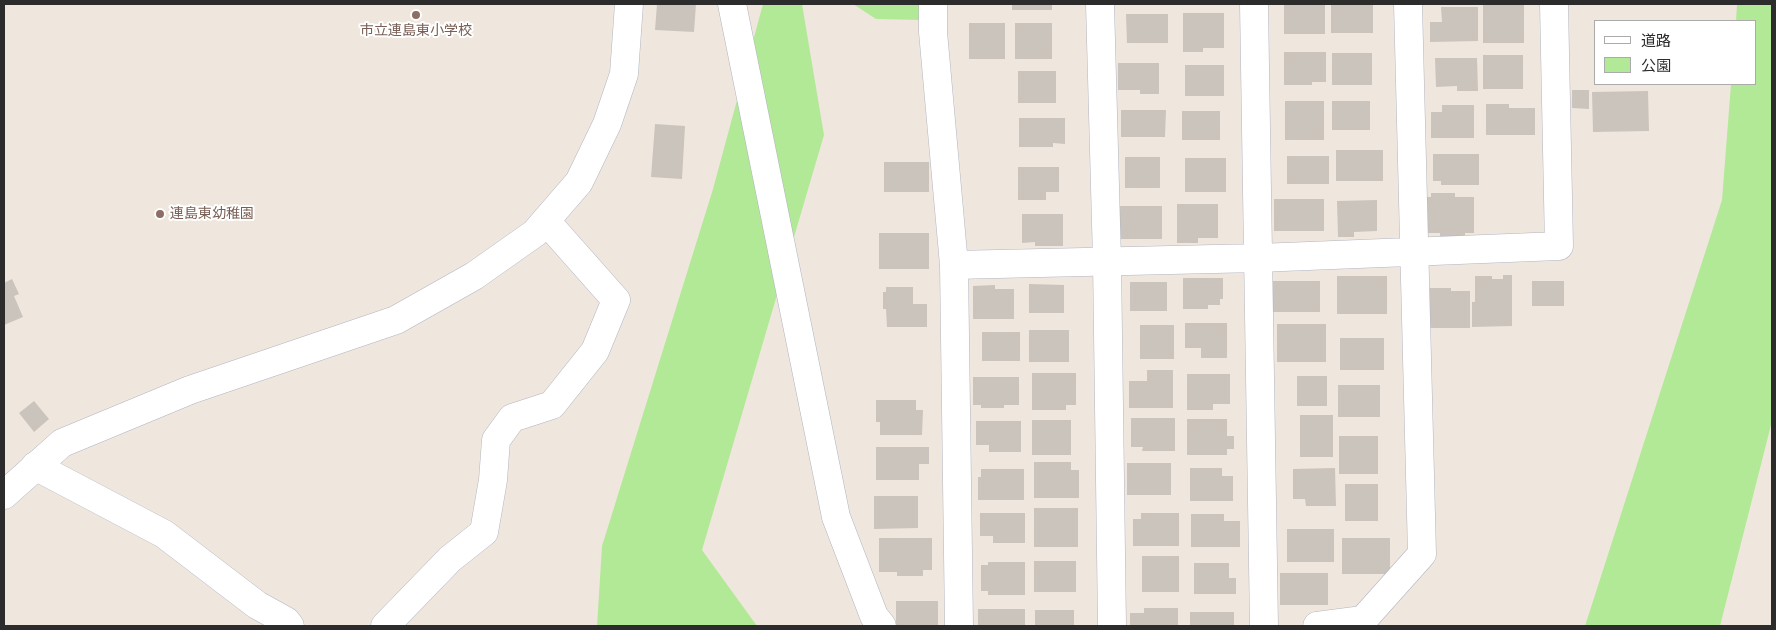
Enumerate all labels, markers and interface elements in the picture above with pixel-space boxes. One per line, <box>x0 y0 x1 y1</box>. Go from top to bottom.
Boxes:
marker: 市立連島東小学校 <box>410 9 422 21</box>
legend <box>1594 20 1756 85</box>
place label: 市立連島東小学校 <box>360 23 472 39</box>
text: 道路 <box>1641 32 1671 50</box>
text: 公園 <box>1641 57 1671 75</box>
place label: 連島東幼稚園 <box>170 206 254 222</box>
marker: 連島東幼稚園 <box>154 208 166 220</box>

